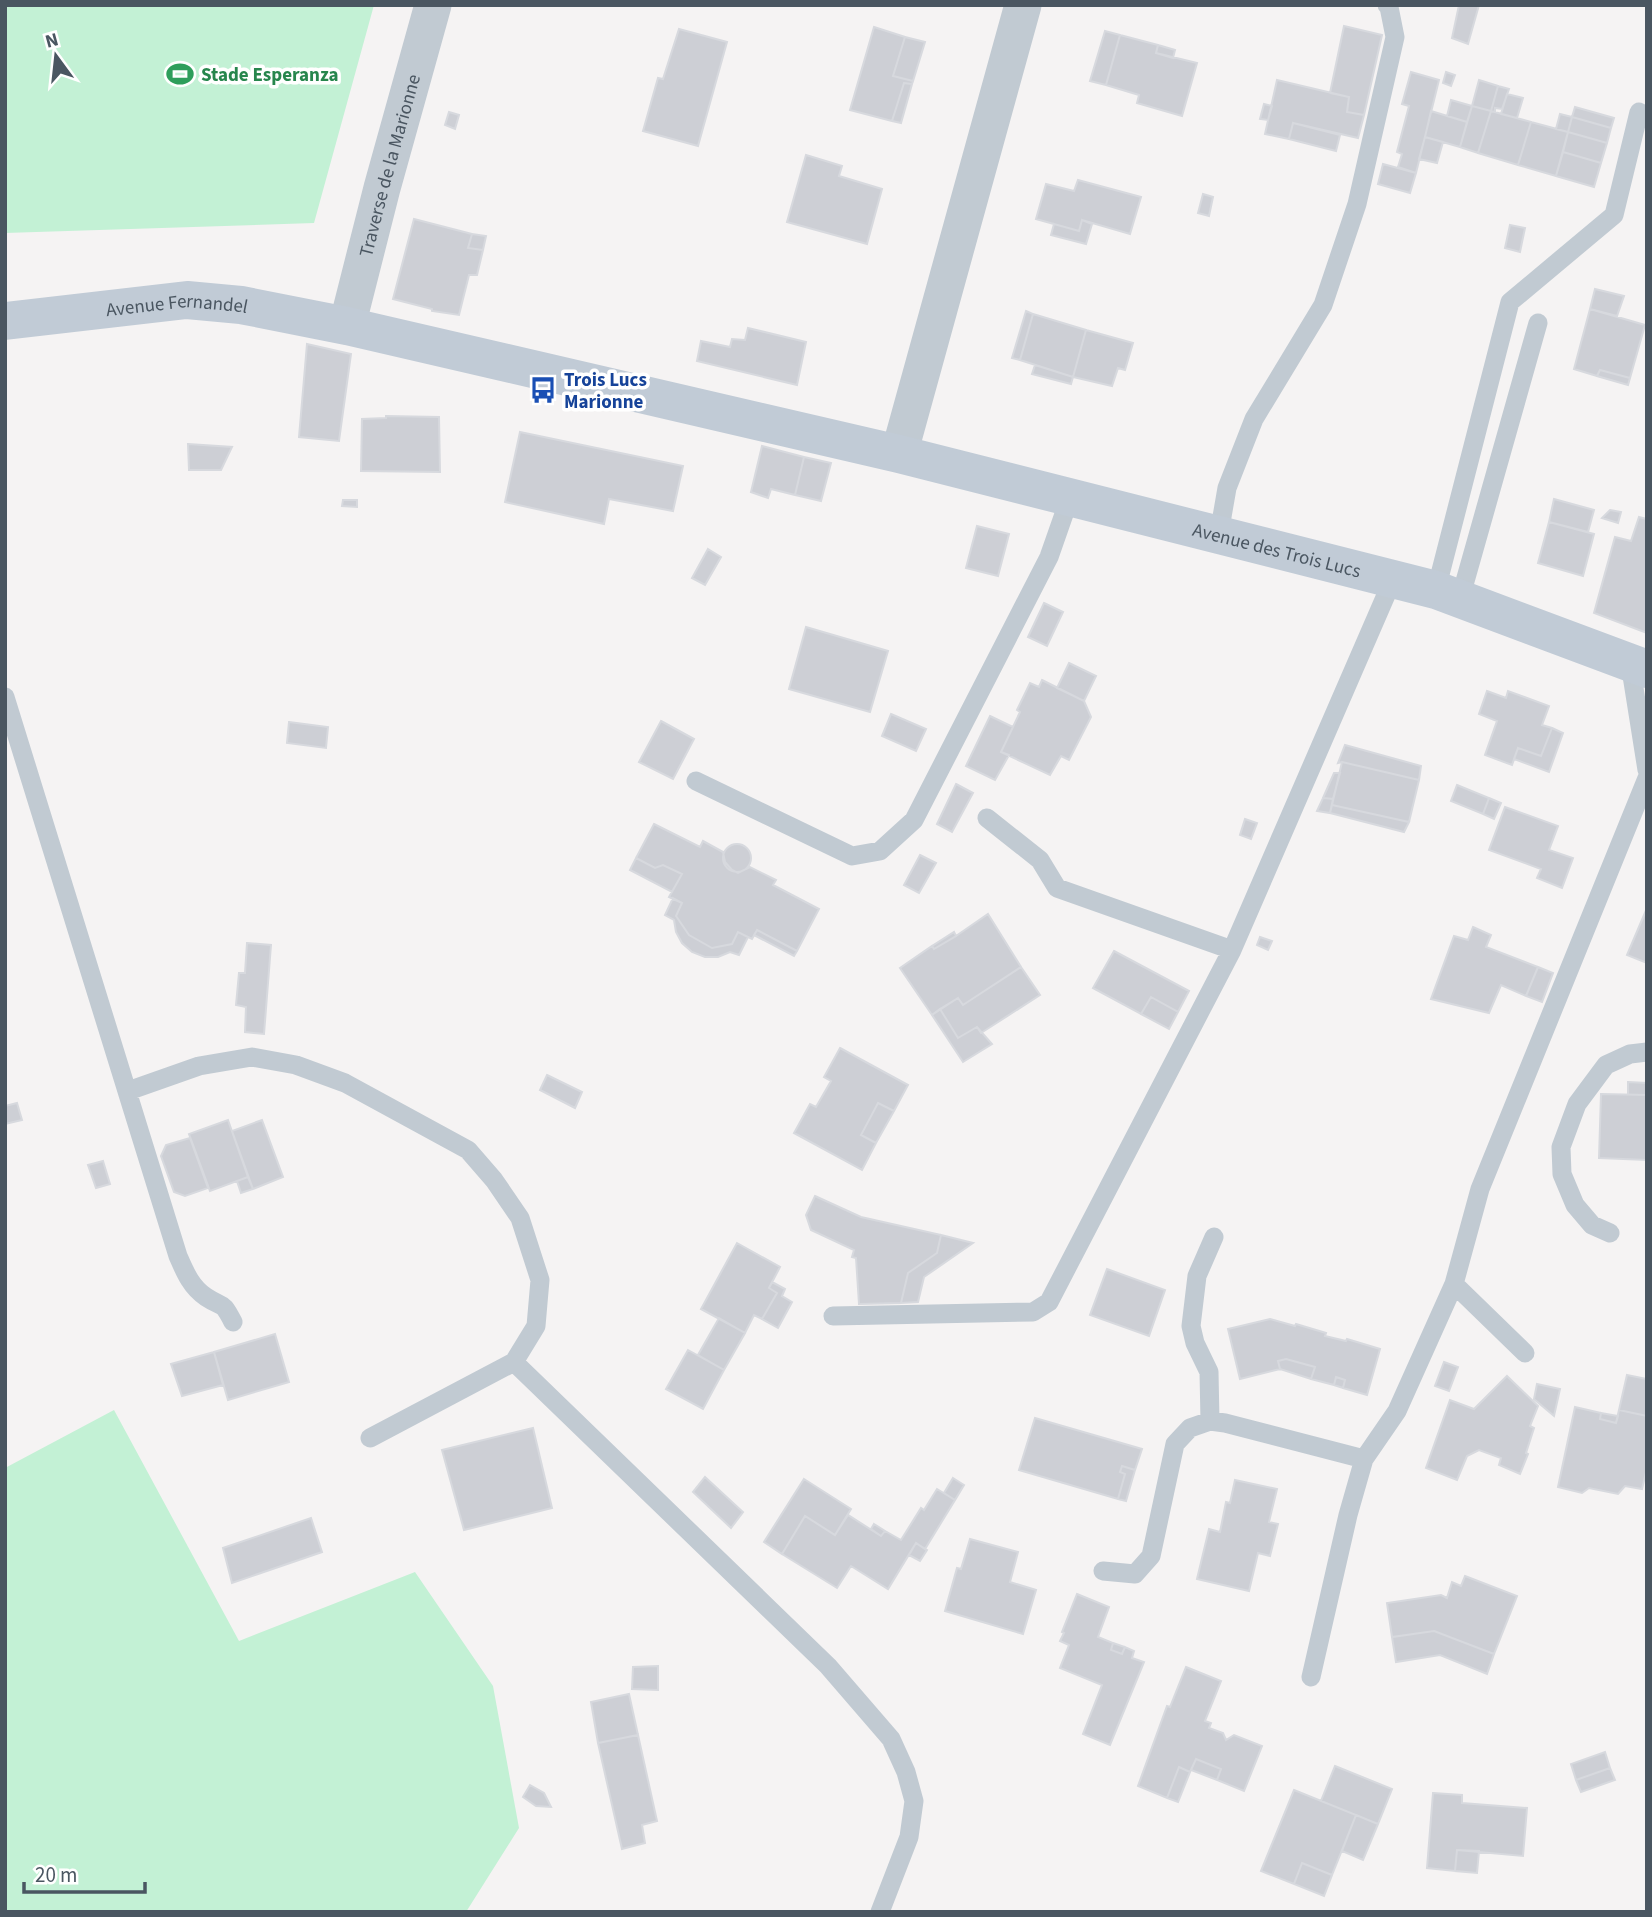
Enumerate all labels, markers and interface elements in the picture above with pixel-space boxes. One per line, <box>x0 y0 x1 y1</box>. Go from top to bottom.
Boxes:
north arrow <box>21 21 91 91</box>
text: N <box>42 26 62 56</box>
sports icon: Stade Esperanza <box>165 59 195 89</box>
place label: Stade Esperanza <box>201 62 338 89</box>
street label: Traverse de la Marionne <box>353 71 428 260</box>
street label: Avenue Fernandel <box>105 288 250 324</box>
place label: Trois Lucs Marionne <box>564 367 647 416</box>
bus stop icon: Trois Lucs Marionne <box>528 375 558 405</box>
street label: Avenue des Trois Lucs <box>1190 517 1364 585</box>
scale bar <box>24 1850 145 1894</box>
text: 20 m <box>35 1860 77 1890</box>

